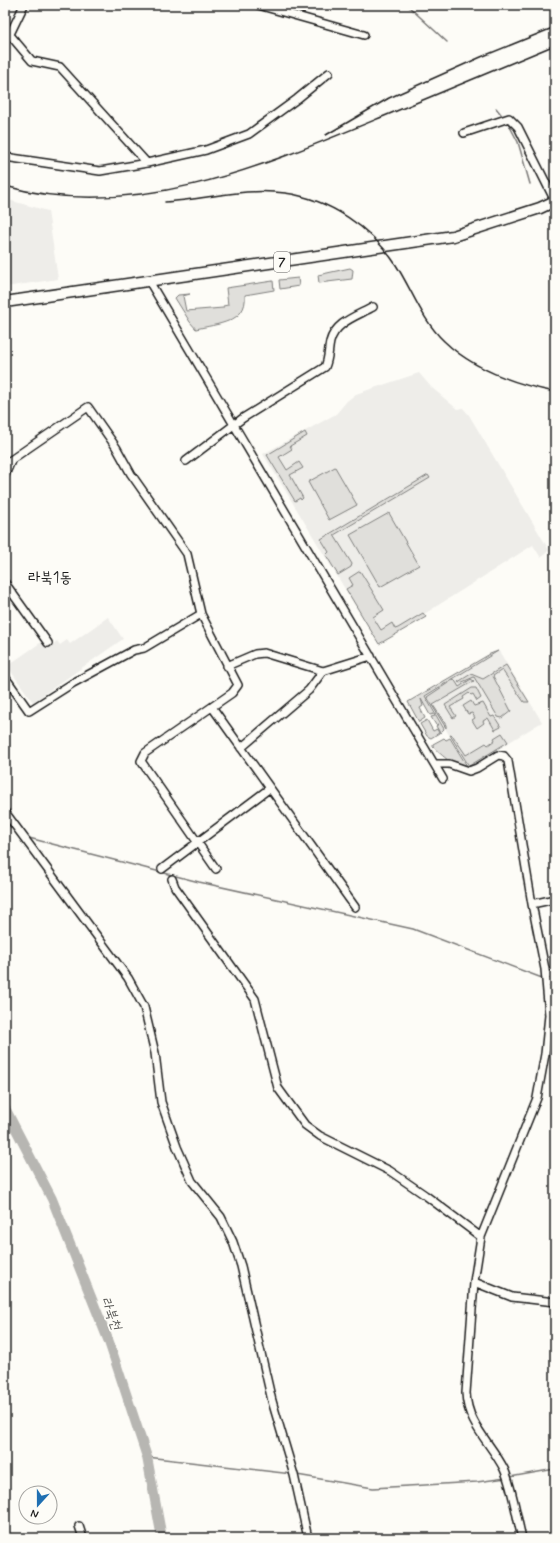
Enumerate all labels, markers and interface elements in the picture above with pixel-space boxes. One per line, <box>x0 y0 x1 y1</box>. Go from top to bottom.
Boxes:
road number: 7 <box>274 252 290 272</box>
district label: 라북1동 <box>29 568 71 588</box>
water label: 라북천 <box>97 1294 126 1334</box>
north arrow <box>18 1485 58 1525</box>
text: N <box>29 1506 41 1521</box>

